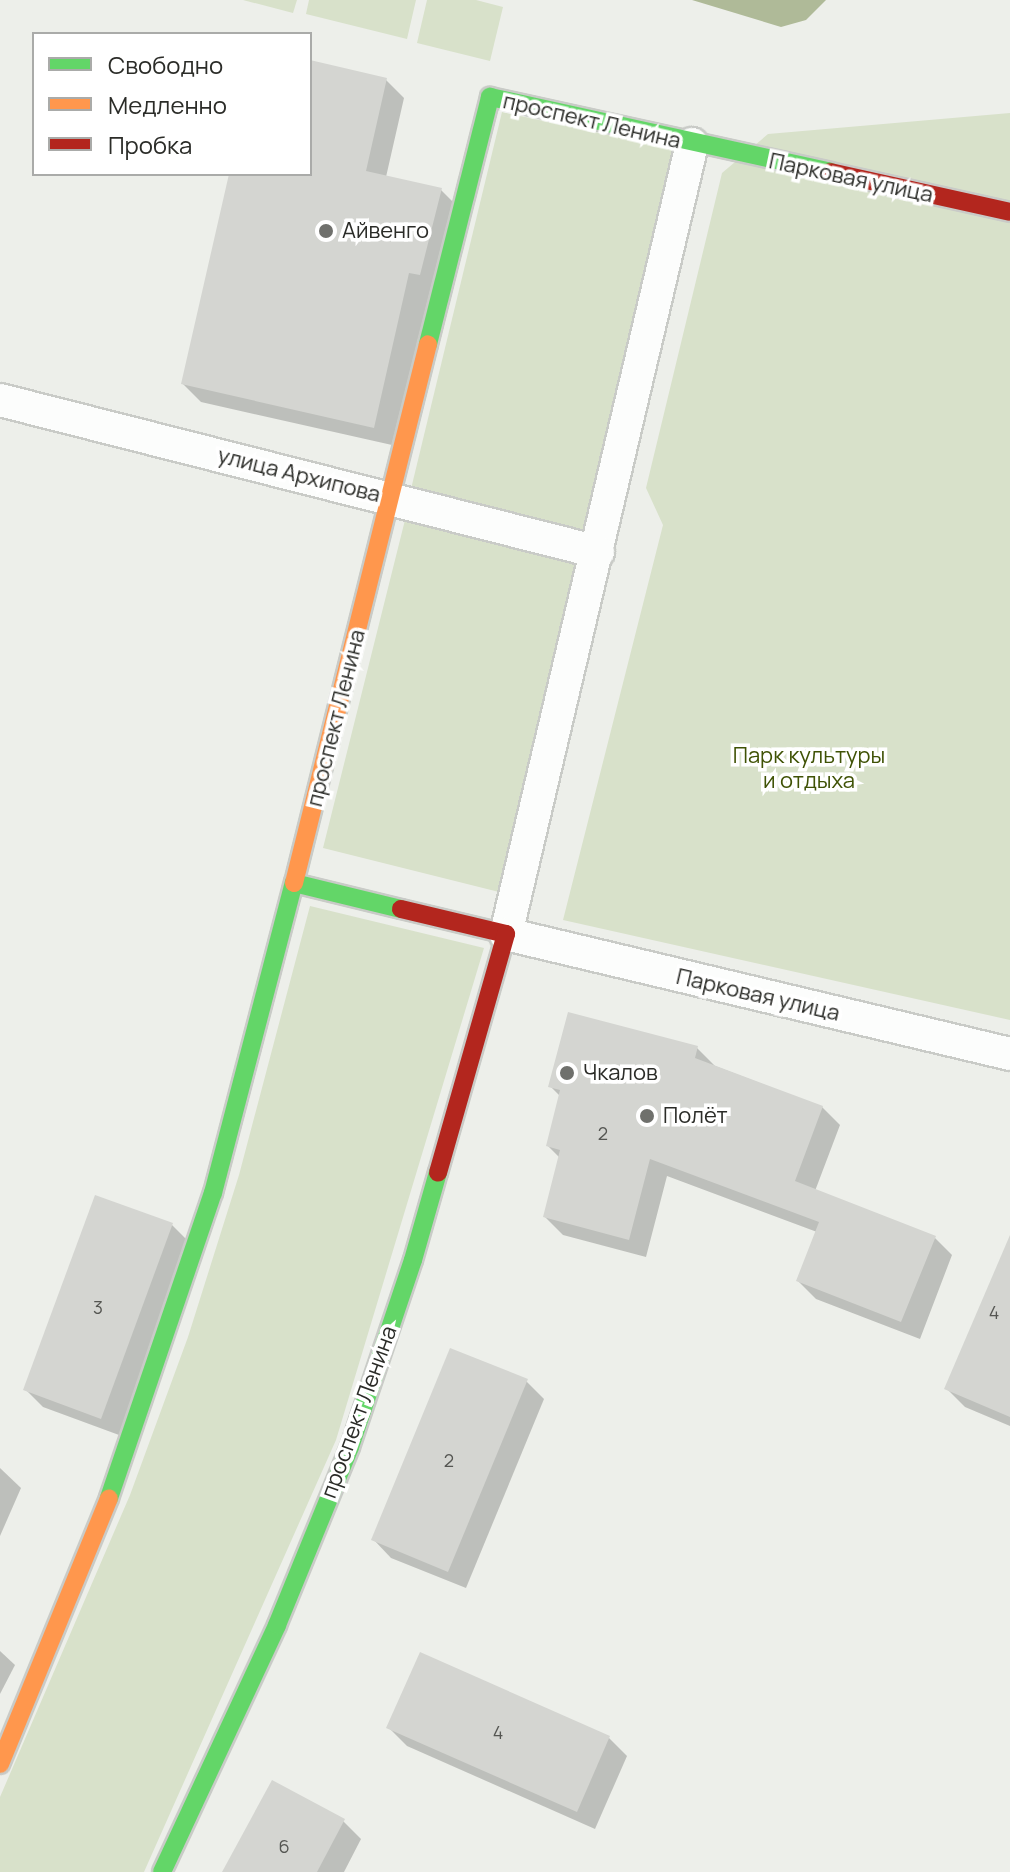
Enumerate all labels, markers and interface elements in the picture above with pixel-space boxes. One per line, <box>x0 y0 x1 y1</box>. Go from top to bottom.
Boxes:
legend <box>32 32 312 176</box>
text: Свободно <box>108 48 223 81</box>
text: Медленно <box>108 88 227 121</box>
street label: проспект Ленина <box>501 88 683 154</box>
text: Пробка <box>108 128 192 161</box>
street label: Парковая улица <box>767 148 935 208</box>
place label: Айвенго <box>342 218 429 244</box>
marker: Айвенго <box>317 222 335 240</box>
street label: улица Архипова <box>215 442 383 508</box>
street label: проспект Ленина <box>301 627 371 809</box>
park label: Парк культуры и отдыха <box>733 742 885 794</box>
street label: Парковая улица <box>674 963 842 1027</box>
place label: Чкалов <box>583 1060 658 1086</box>
marker: Чкалов <box>558 1064 576 1082</box>
place label: Полёт <box>663 1103 728 1129</box>
marker: Полёт <box>638 1107 656 1125</box>
house number: 2 <box>598 1122 608 1144</box>
house number: 3 <box>93 1296 103 1318</box>
house number: 4 <box>989 1301 999 1323</box>
street label: проспект Ленина <box>316 1322 402 1502</box>
house number: 2 <box>444 1449 454 1471</box>
house number: 4 <box>493 1721 503 1743</box>
house number: 6 <box>278 1835 290 1857</box>

